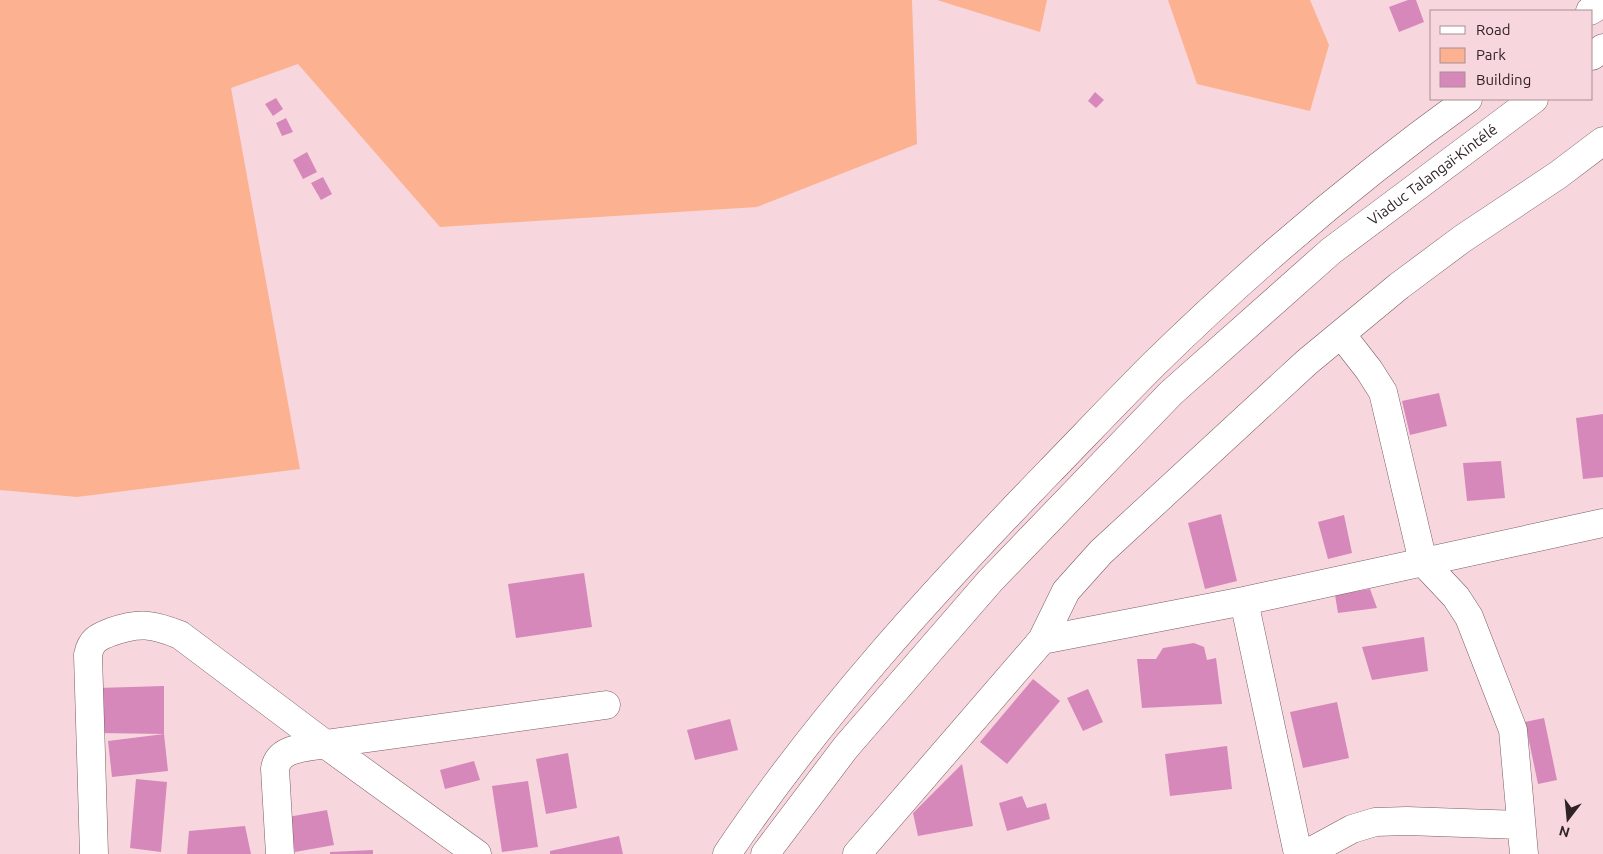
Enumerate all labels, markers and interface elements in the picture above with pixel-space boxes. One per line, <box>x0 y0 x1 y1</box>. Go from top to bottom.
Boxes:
legend <box>1430 10 1593 100</box>
text: Road <box>1476 21 1511 38</box>
text: Park <box>1476 46 1506 63</box>
text: Building <box>1476 71 1531 88</box>
street label: Viaduc Talangaï-Kintélé <box>1364 120 1501 228</box>
north arrow <box>1543 794 1593 844</box>
text: N <box>1557 822 1572 841</box>

